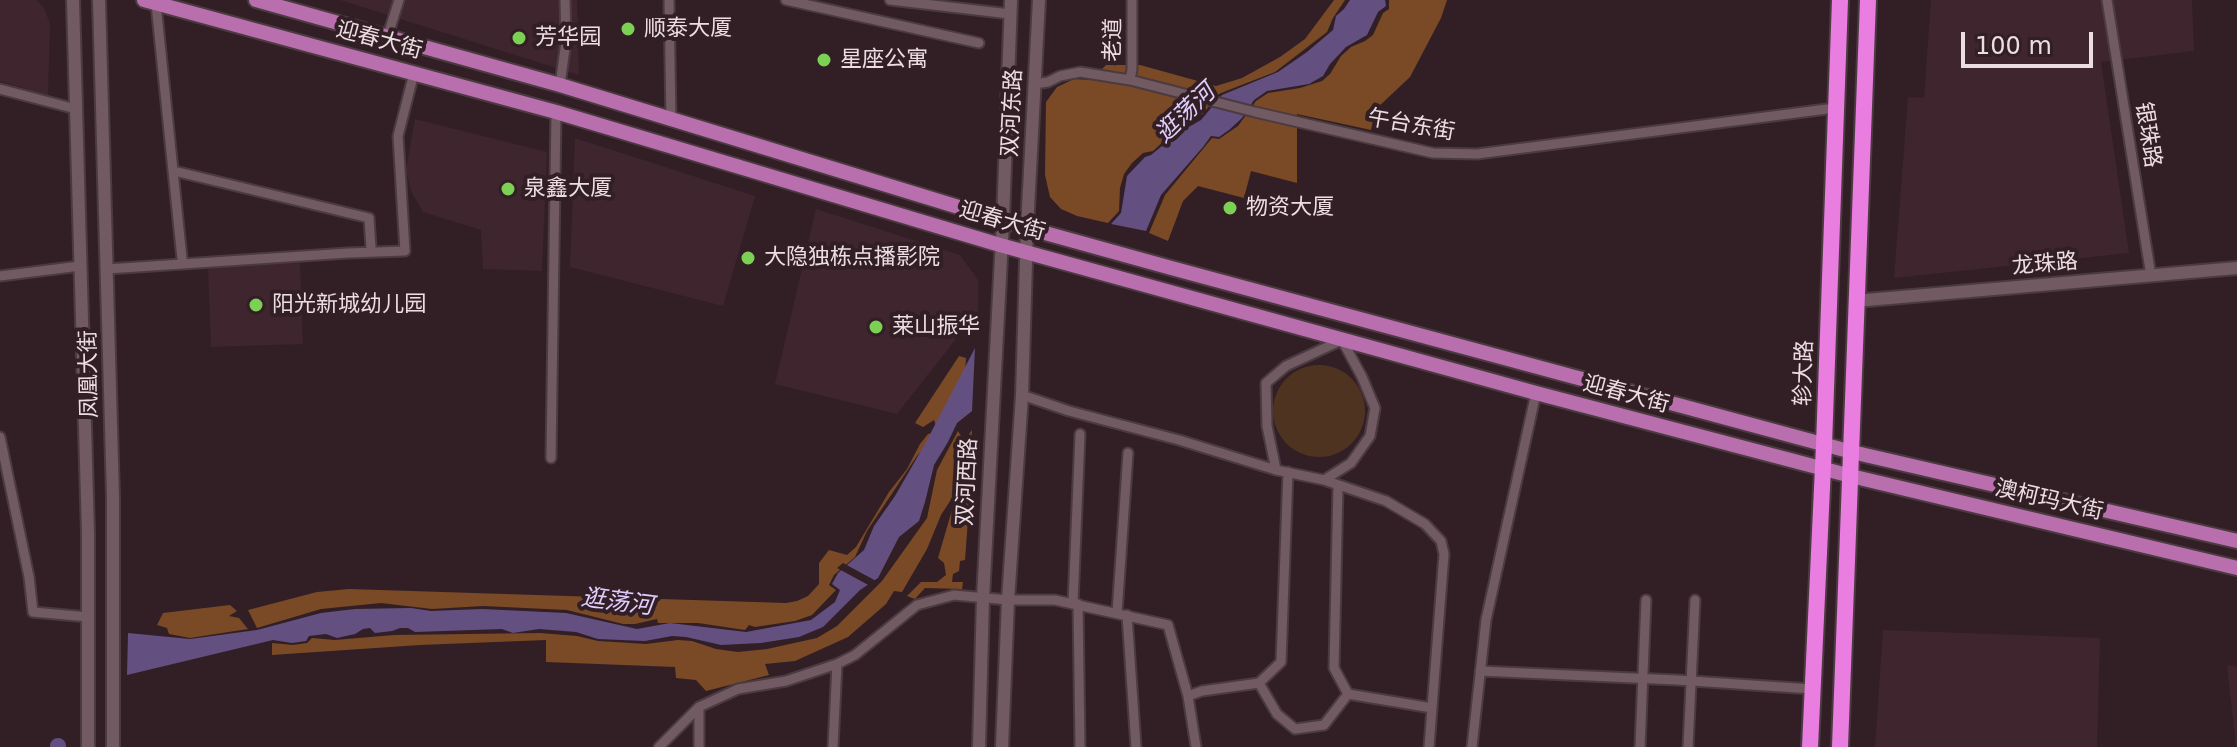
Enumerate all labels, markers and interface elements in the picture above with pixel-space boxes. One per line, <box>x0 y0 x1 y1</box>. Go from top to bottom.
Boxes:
place label: 顺泰大厦 <box>644 16 732 42</box>
scale bar <box>1965 16 2097 66</box>
street label: 迎春大街 <box>333 17 425 65</box>
street label: 老道 <box>1100 18 1128 62</box>
marker: 顺泰大厦 <box>619 20 637 38</box>
place label: 芳华园 <box>535 25 601 51</box>
marker: 芳华园 <box>510 29 528 47</box>
text: 100 m <box>1975 32 2052 60</box>
place label: 星座公寓 <box>840 47 928 73</box>
marker: 星座公寓 <box>815 51 833 69</box>
street label: 双河东路 <box>998 68 1028 158</box>
water label: 逛荡河 <box>1150 79 1222 149</box>
street label: 银珠路 <box>2129 100 2165 170</box>
street label: 午台东街 <box>1365 105 1457 147</box>
place label: 泉鑫大厦 <box>524 176 612 202</box>
marker: 泉鑫大厦 <box>499 180 517 198</box>
place label: 物资大厦 <box>1246 195 1334 221</box>
street label: 迎春大街 <box>956 197 1048 247</box>
marker: 物资大厦 <box>1221 199 1239 217</box>
place label: 大隐独栋点播影院 <box>764 245 940 271</box>
marker: 大隐独栋点播影院 <box>739 249 757 267</box>
street label: 龙珠路 <box>2011 249 2079 281</box>
place label: 阳光新城幼儿园 <box>272 292 426 318</box>
marker: 阳光新城幼儿园 <box>247 296 265 314</box>
place label: 莱山振华 <box>892 314 980 340</box>
marker: 莱山振华 <box>867 318 885 336</box>
street label: 凤凰大街 <box>76 330 104 418</box>
street label: 轸大路 <box>1791 340 1819 406</box>
street label: 迎春大街 <box>1580 371 1672 419</box>
street label: 双河西路 <box>953 437 983 527</box>
street label: 澳柯玛大街 <box>1992 476 2106 526</box>
water label: 逛荡河 <box>580 584 654 622</box>

